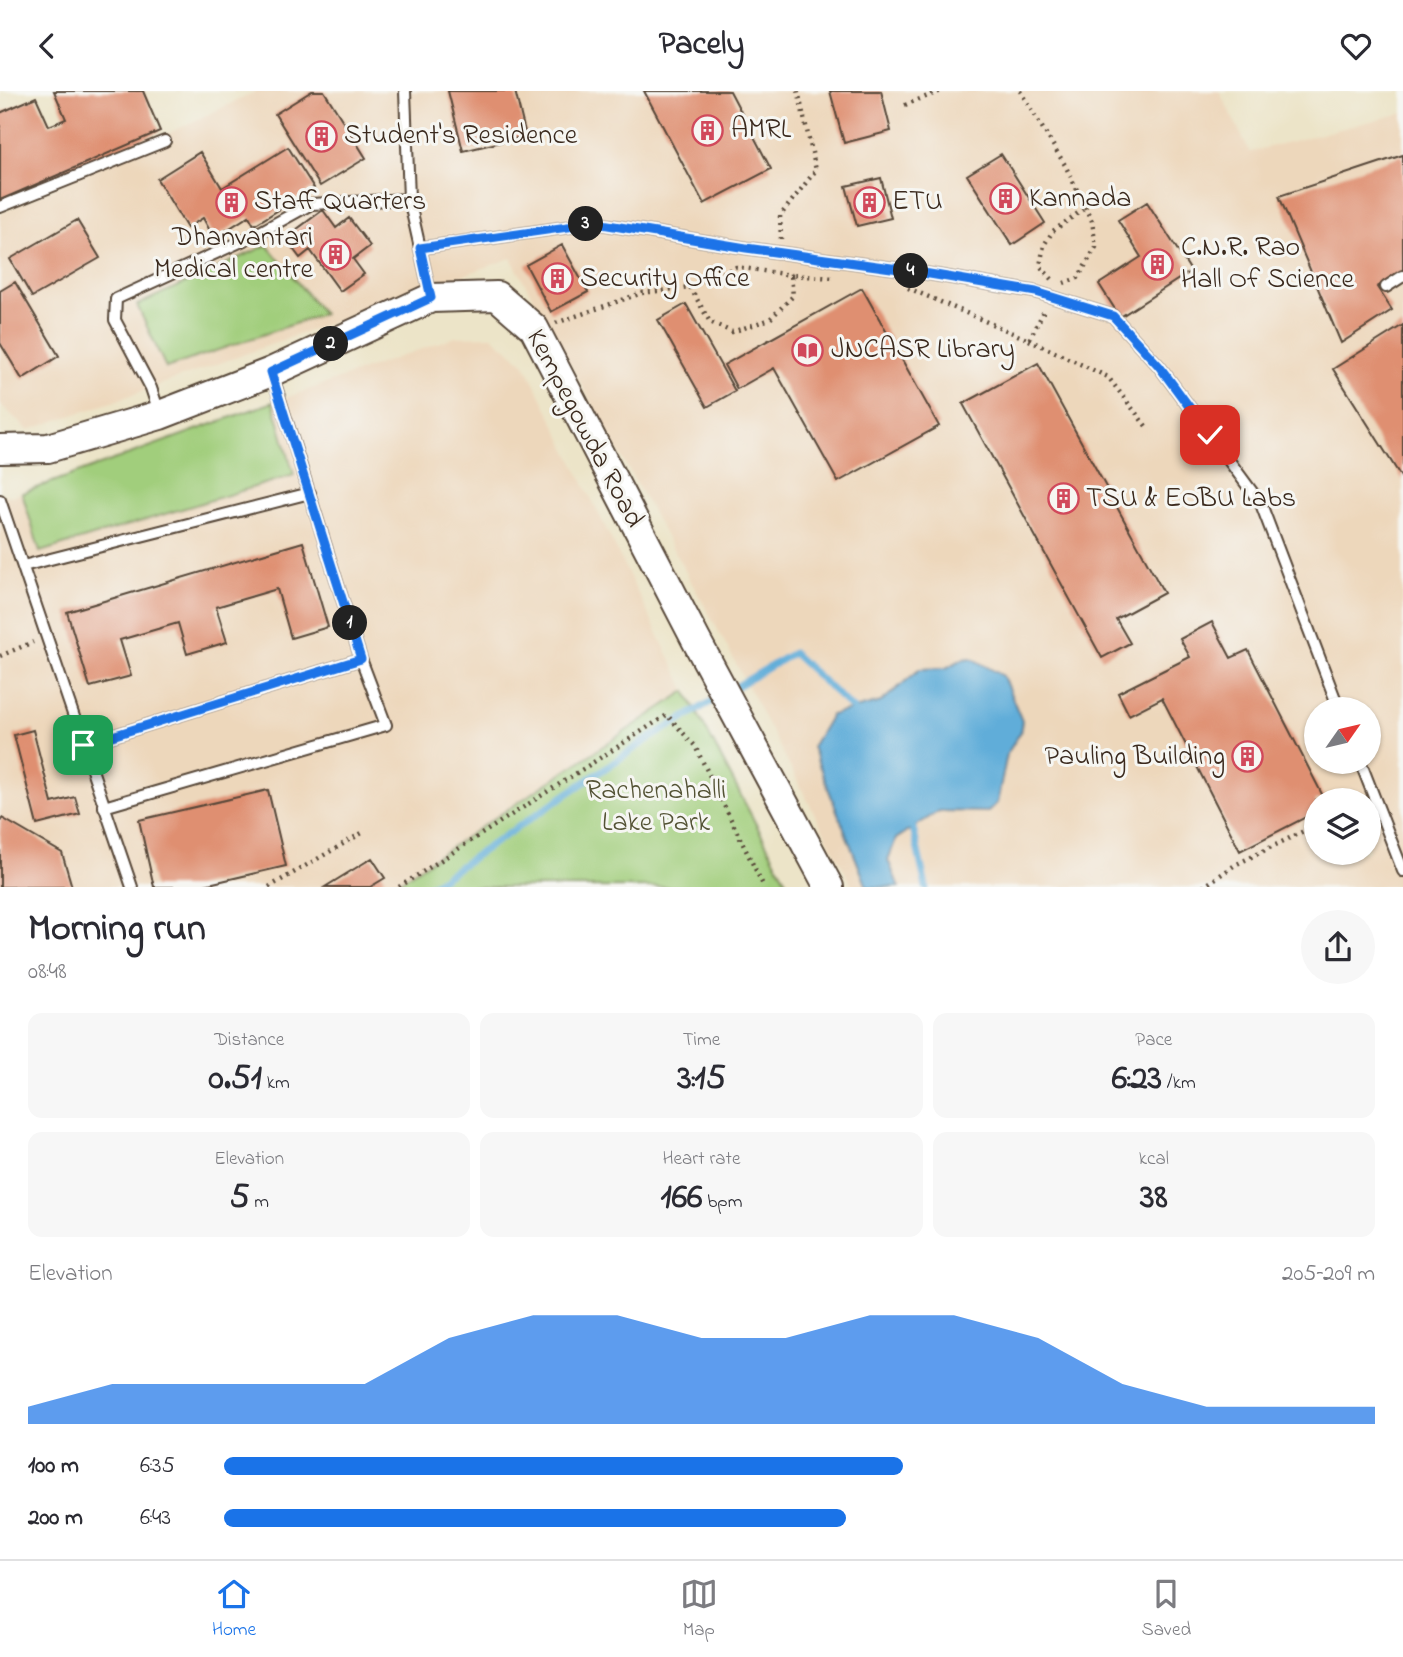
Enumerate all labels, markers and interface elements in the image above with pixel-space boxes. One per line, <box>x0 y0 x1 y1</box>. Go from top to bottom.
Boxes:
text: Pacely <box>659 22 744 69</box>
icon: back <box>28 27 66 65</box>
icon: heart <box>1337 27 1375 65</box>
place label: AMRL <box>731 110 792 151</box>
building icon: AMRL <box>691 113 725 147</box>
place label: Student's Residence <box>344 116 578 157</box>
building icon: Student's Residence <box>304 119 338 153</box>
place label: Kannada <box>1029 179 1131 220</box>
place label: Staff Quarters <box>254 182 426 223</box>
place label: ETU <box>892 182 943 223</box>
building icon: Kannada <box>989 182 1023 216</box>
building icon: Staff Quarters <box>214 185 248 219</box>
building icon: ETU <box>852 185 886 219</box>
pin: 3 <box>568 207 604 241</box>
text: 3 <box>582 210 589 237</box>
place label: Dhanvantari Medical centre <box>154 218 313 291</box>
place label: C.N.R. Rao Hall Of Science <box>1181 228 1354 301</box>
building icon: Dhanvantari Medical centre <box>319 237 353 271</box>
building icon: C.N.R. Rao Hall Of Science <box>1141 247 1175 281</box>
pin: 4 <box>894 253 928 289</box>
text: 4 <box>907 257 914 284</box>
place label: Security Office <box>580 259 750 300</box>
building icon: Security Office <box>540 262 574 296</box>
street label: Kempegowda Road <box>514 322 654 536</box>
pin: 2 <box>314 327 348 361</box>
text: 2 <box>326 330 335 357</box>
place label: JNCASR Library <box>831 330 1015 371</box>
library icon: JNCASR Library <box>791 333 825 367</box>
pin <box>1180 405 1240 465</box>
icon: check <box>1191 416 1229 454</box>
place label: TSU & EOBU Labs <box>1086 479 1296 520</box>
building icon: TSU & EOBU Labs <box>1046 482 1080 516</box>
pin: 1 <box>332 605 368 641</box>
text: 1 <box>346 609 353 636</box>
north arrow <box>1304 697 1381 773</box>
map controls <box>1304 697 1381 865</box>
pin <box>53 715 113 775</box>
icon: arrive <box>64 726 102 764</box>
place label: Pauling Building <box>1045 737 1225 778</box>
building icon: Pauling Building <box>1231 740 1265 774</box>
park label: Rachenahalli Lake Park <box>586 771 726 844</box>
button: layers <box>1304 788 1381 865</box>
text: Morning run <box>28 902 206 958</box>
button: share <box>1301 910 1375 984</box>
text: 08:48 <box>28 956 67 989</box>
text: Distance <box>214 1027 284 1054</box>
text: Time <box>683 1027 720 1054</box>
text: Pace <box>1135 1027 1172 1054</box>
text: 0.51 <box>209 1054 262 1105</box>
text: 3:15 <box>677 1054 726 1105</box>
text: 6:23 <box>1112 1054 1162 1105</box>
text: km <box>262 1070 290 1097</box>
text: /km <box>1162 1070 1196 1097</box>
text: Elevation <box>214 1146 284 1173</box>
text: Heart rate <box>663 1146 740 1173</box>
text: kcal <box>1139 1146 1169 1173</box>
text: 5 <box>229 1173 249 1224</box>
text: 166 <box>661 1173 703 1224</box>
text: 38 <box>1140 1173 1168 1224</box>
text: m <box>249 1189 269 1216</box>
text: bpm <box>703 1189 742 1216</box>
text: Elevation <box>28 1258 113 1291</box>
text: 205–209 m <box>1282 1258 1375 1291</box>
text: 100 m <box>28 1450 79 1483</box>
text: 6:35 <box>140 1450 175 1483</box>
text: 200 m <box>28 1502 83 1535</box>
text: 6:43 <box>140 1502 171 1535</box>
tab: Home <box>212 1575 256 1644</box>
tab: Map <box>680 1575 718 1644</box>
tab: Saved <box>1142 1575 1191 1644</box>

